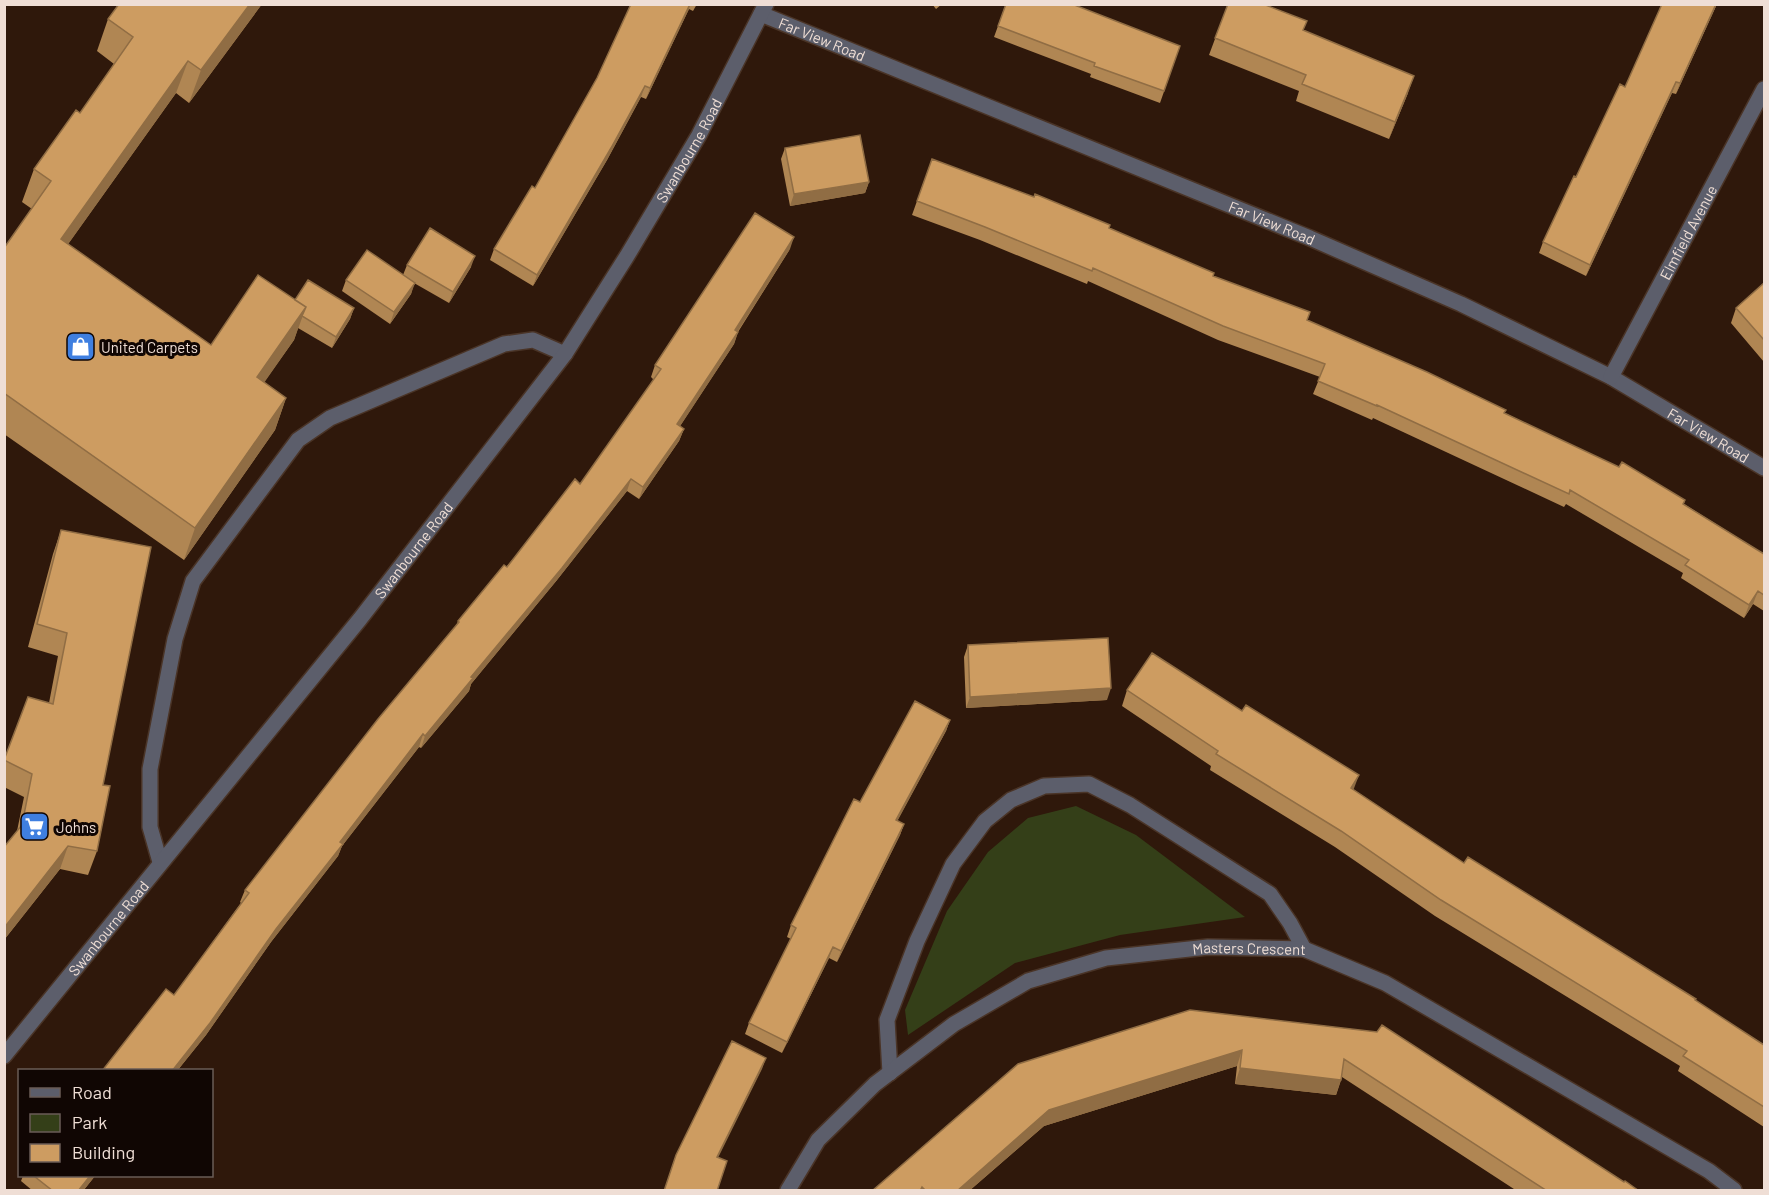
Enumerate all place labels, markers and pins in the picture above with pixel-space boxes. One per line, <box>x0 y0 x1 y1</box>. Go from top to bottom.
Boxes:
shop icon: United Carpets <box>64 331 96 363</box>
place label: United Carpets <box>101 338 198 356</box>
supermarket icon: Johns <box>19 811 51 843</box>
place label: Johns <box>56 818 96 836</box>

